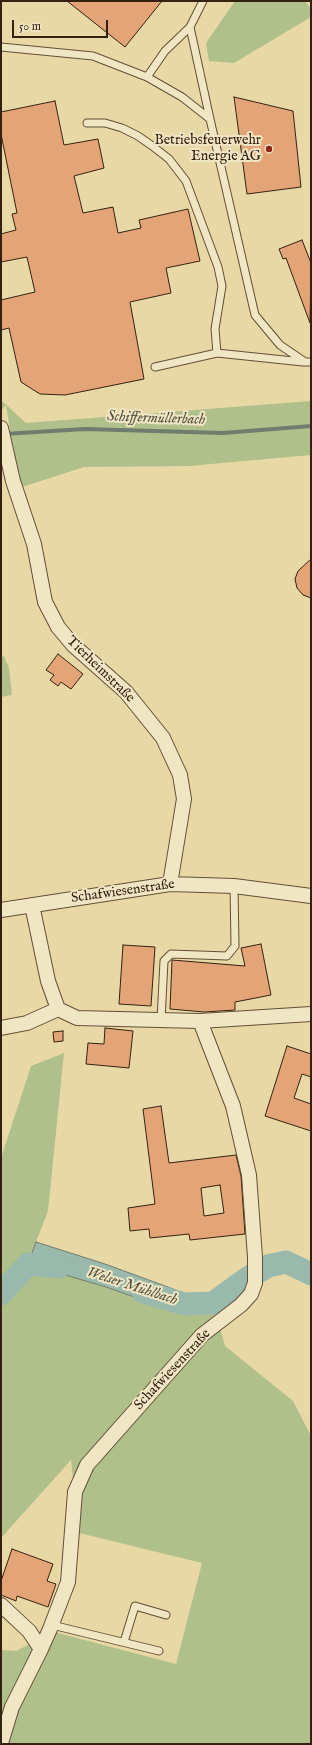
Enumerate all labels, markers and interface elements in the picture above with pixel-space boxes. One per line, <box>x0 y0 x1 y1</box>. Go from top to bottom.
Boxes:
scale bar <box>14 12 110 38</box>
text: 50 m <box>19 19 41 34</box>
place label: Betriebsfeuerwehr Energie AG <box>154 133 261 166</box>
marker: Betriebsfeuerwehr Energie AG <box>264 144 274 154</box>
water label: Schiffermüllerbach <box>107 408 205 430</box>
street label: Tierheimstraße <box>62 633 138 707</box>
street label: Schafwiesenstraße <box>70 876 176 908</box>
water label: Welser Mühlbach <box>84 1264 180 1310</box>
street label: Schafwiesenstraße <box>131 1326 215 1414</box>

